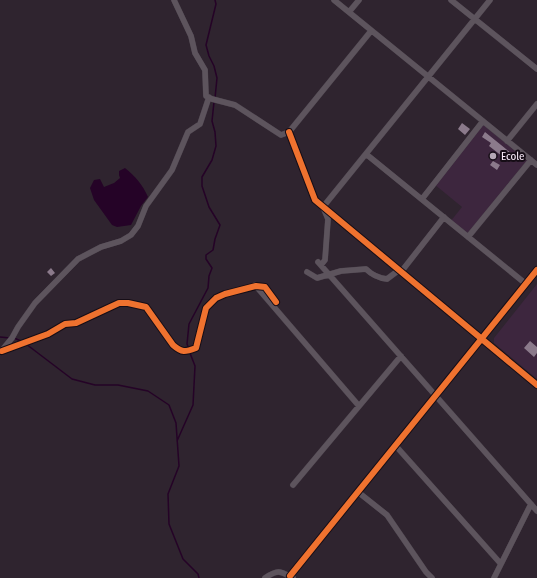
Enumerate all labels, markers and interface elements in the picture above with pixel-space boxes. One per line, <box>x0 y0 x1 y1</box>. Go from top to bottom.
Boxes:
place label: Ecole <box>501 150 525 163</box>
marker: Ecole <box>488 151 498 161</box>

